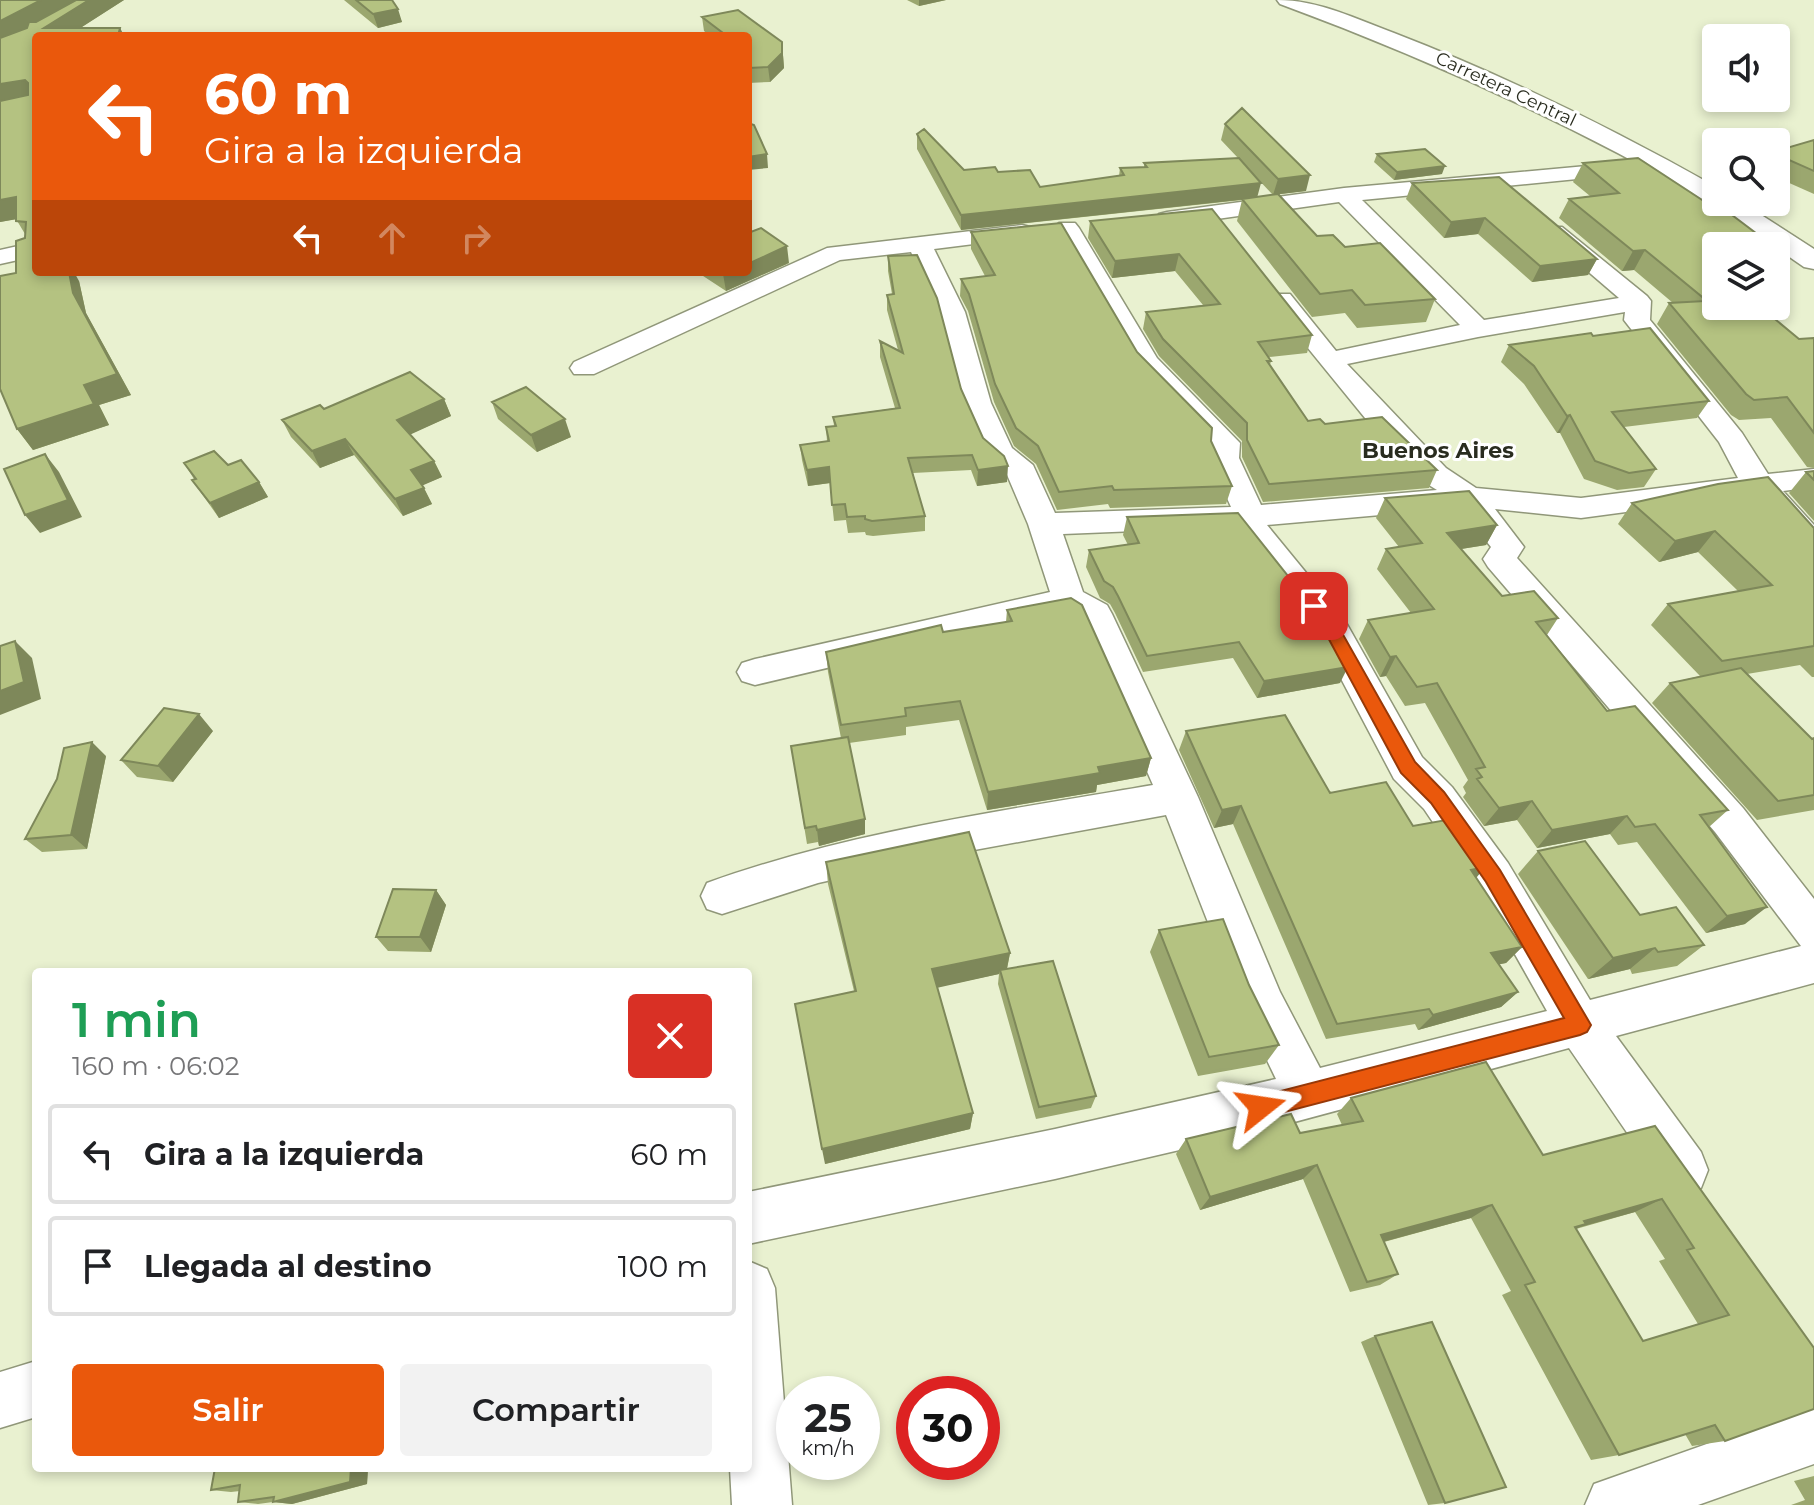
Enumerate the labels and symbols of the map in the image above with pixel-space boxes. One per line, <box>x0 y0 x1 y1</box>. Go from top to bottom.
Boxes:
street label: Carretera Central <box>1432 47 1580 131</box>
district label: Buenos Aires <box>1362 437 1514 464</box>
pin <box>1280 572 1348 640</box>
position arrow <box>1219 1065 1303 1149</box>
speed limit sign: 30 <box>896 1376 1000 1480</box>

